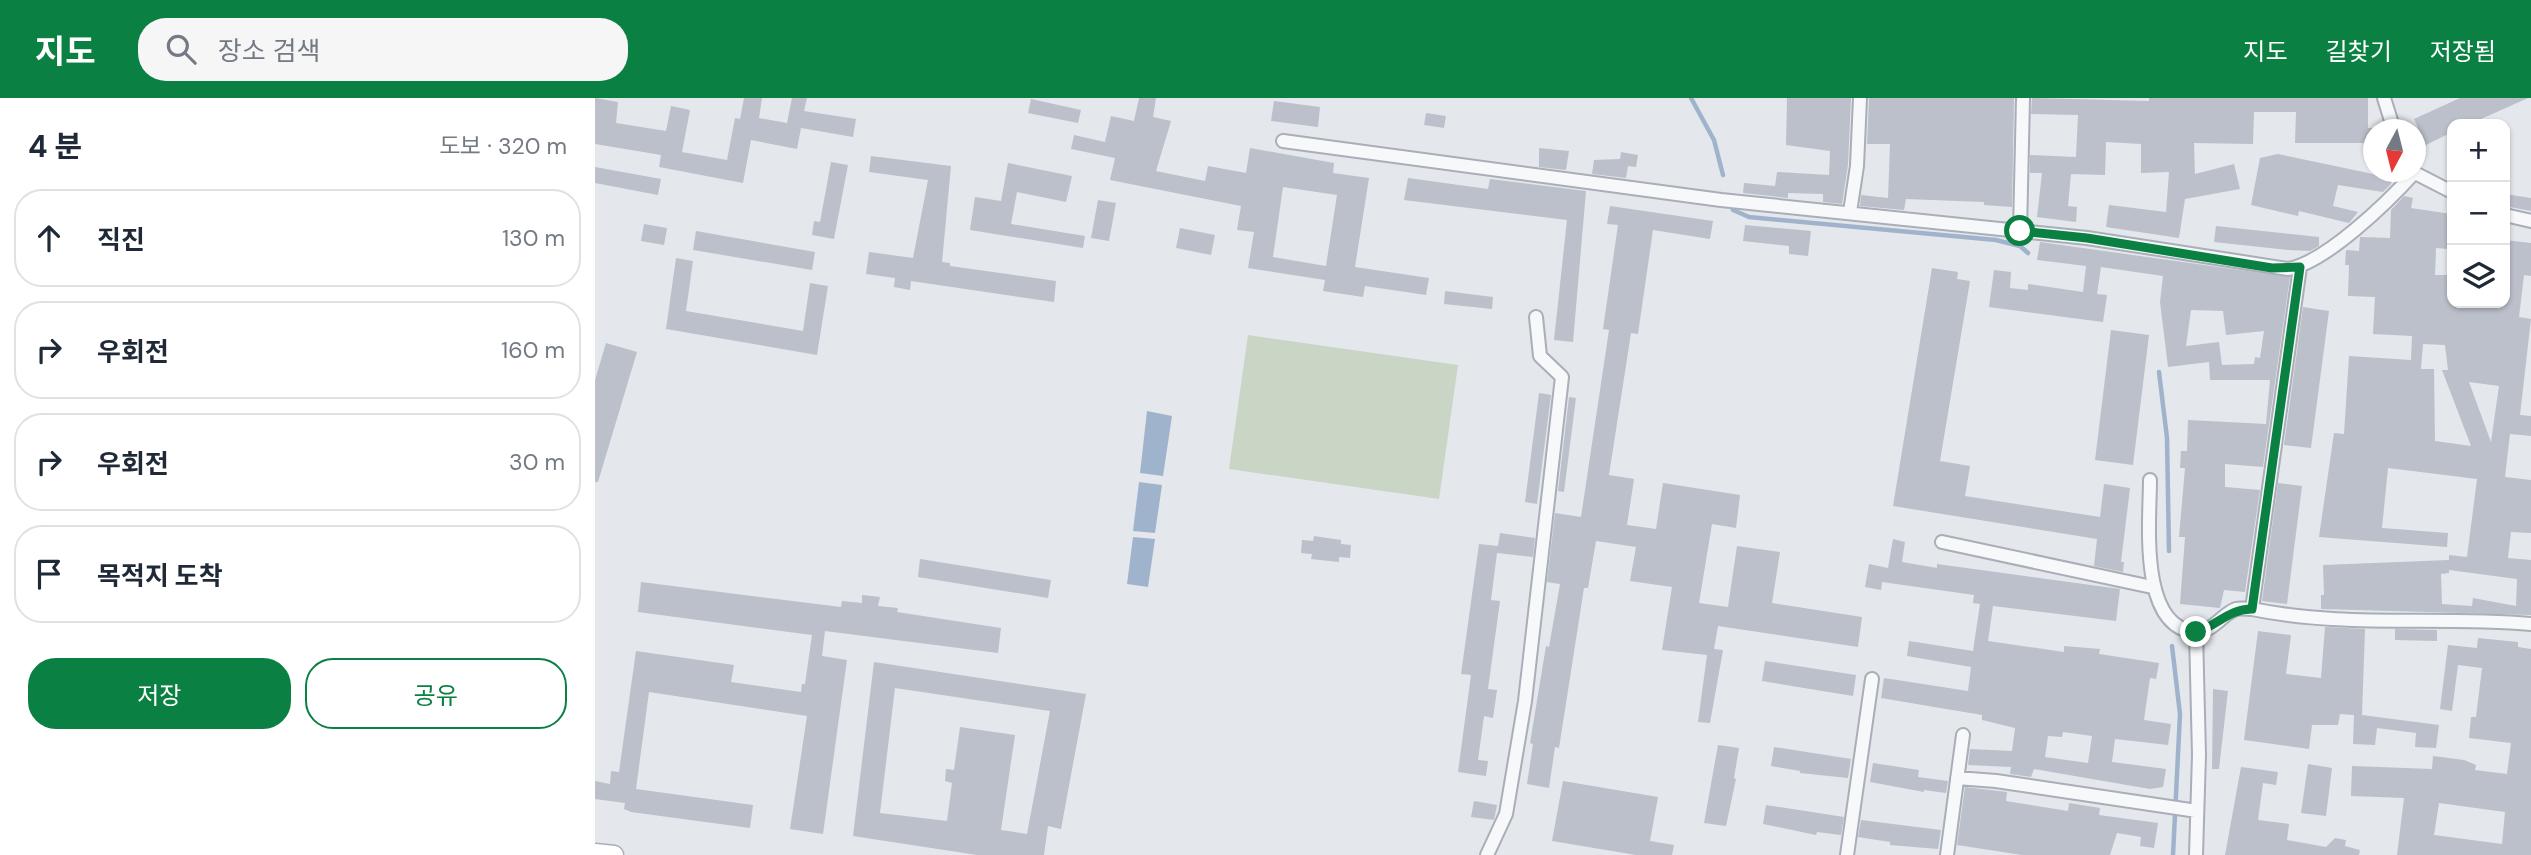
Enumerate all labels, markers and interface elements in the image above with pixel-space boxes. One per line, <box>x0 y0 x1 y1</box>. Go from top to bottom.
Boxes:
search box <box>138 18 628 81</box>
text: 지도 <box>35 30 96 73</box>
icon: search <box>162 30 200 68</box>
text: 장소 검색 <box>218 34 320 68</box>
text: 지도 <box>2243 36 2288 67</box>
text: 길찾기 <box>2326 36 2392 67</box>
text: 저장됨 <box>2430 36 2496 67</box>
north arrow <box>2363 119 2426 182</box>
map controls <box>2447 119 2510 308</box>
button: + <box>2447 119 2510 182</box>
text: 4 분 <box>28 127 82 166</box>
text: 도보 · 320 m <box>439 131 567 161</box>
button: − <box>2447 182 2510 245</box>
route start <box>2004 215 2035 246</box>
icon: ahead <box>30 219 68 257</box>
text: 직진 <box>97 223 145 257</box>
text: 130 m <box>502 223 565 253</box>
button: layers <box>2447 245 2510 308</box>
icon: right <box>30 331 68 369</box>
text: 우회전 <box>97 335 169 369</box>
text: 160 m <box>501 335 565 365</box>
icon: right <box>30 443 68 481</box>
text: 우회전 <box>97 447 169 481</box>
text: 30 m <box>509 447 565 477</box>
icon: arrive <box>30 555 68 593</box>
text: 목적지 도착 <box>97 559 223 593</box>
route end <box>2180 616 2211 647</box>
button: 저장 <box>28 658 291 729</box>
button: 공유 <box>305 658 567 729</box>

